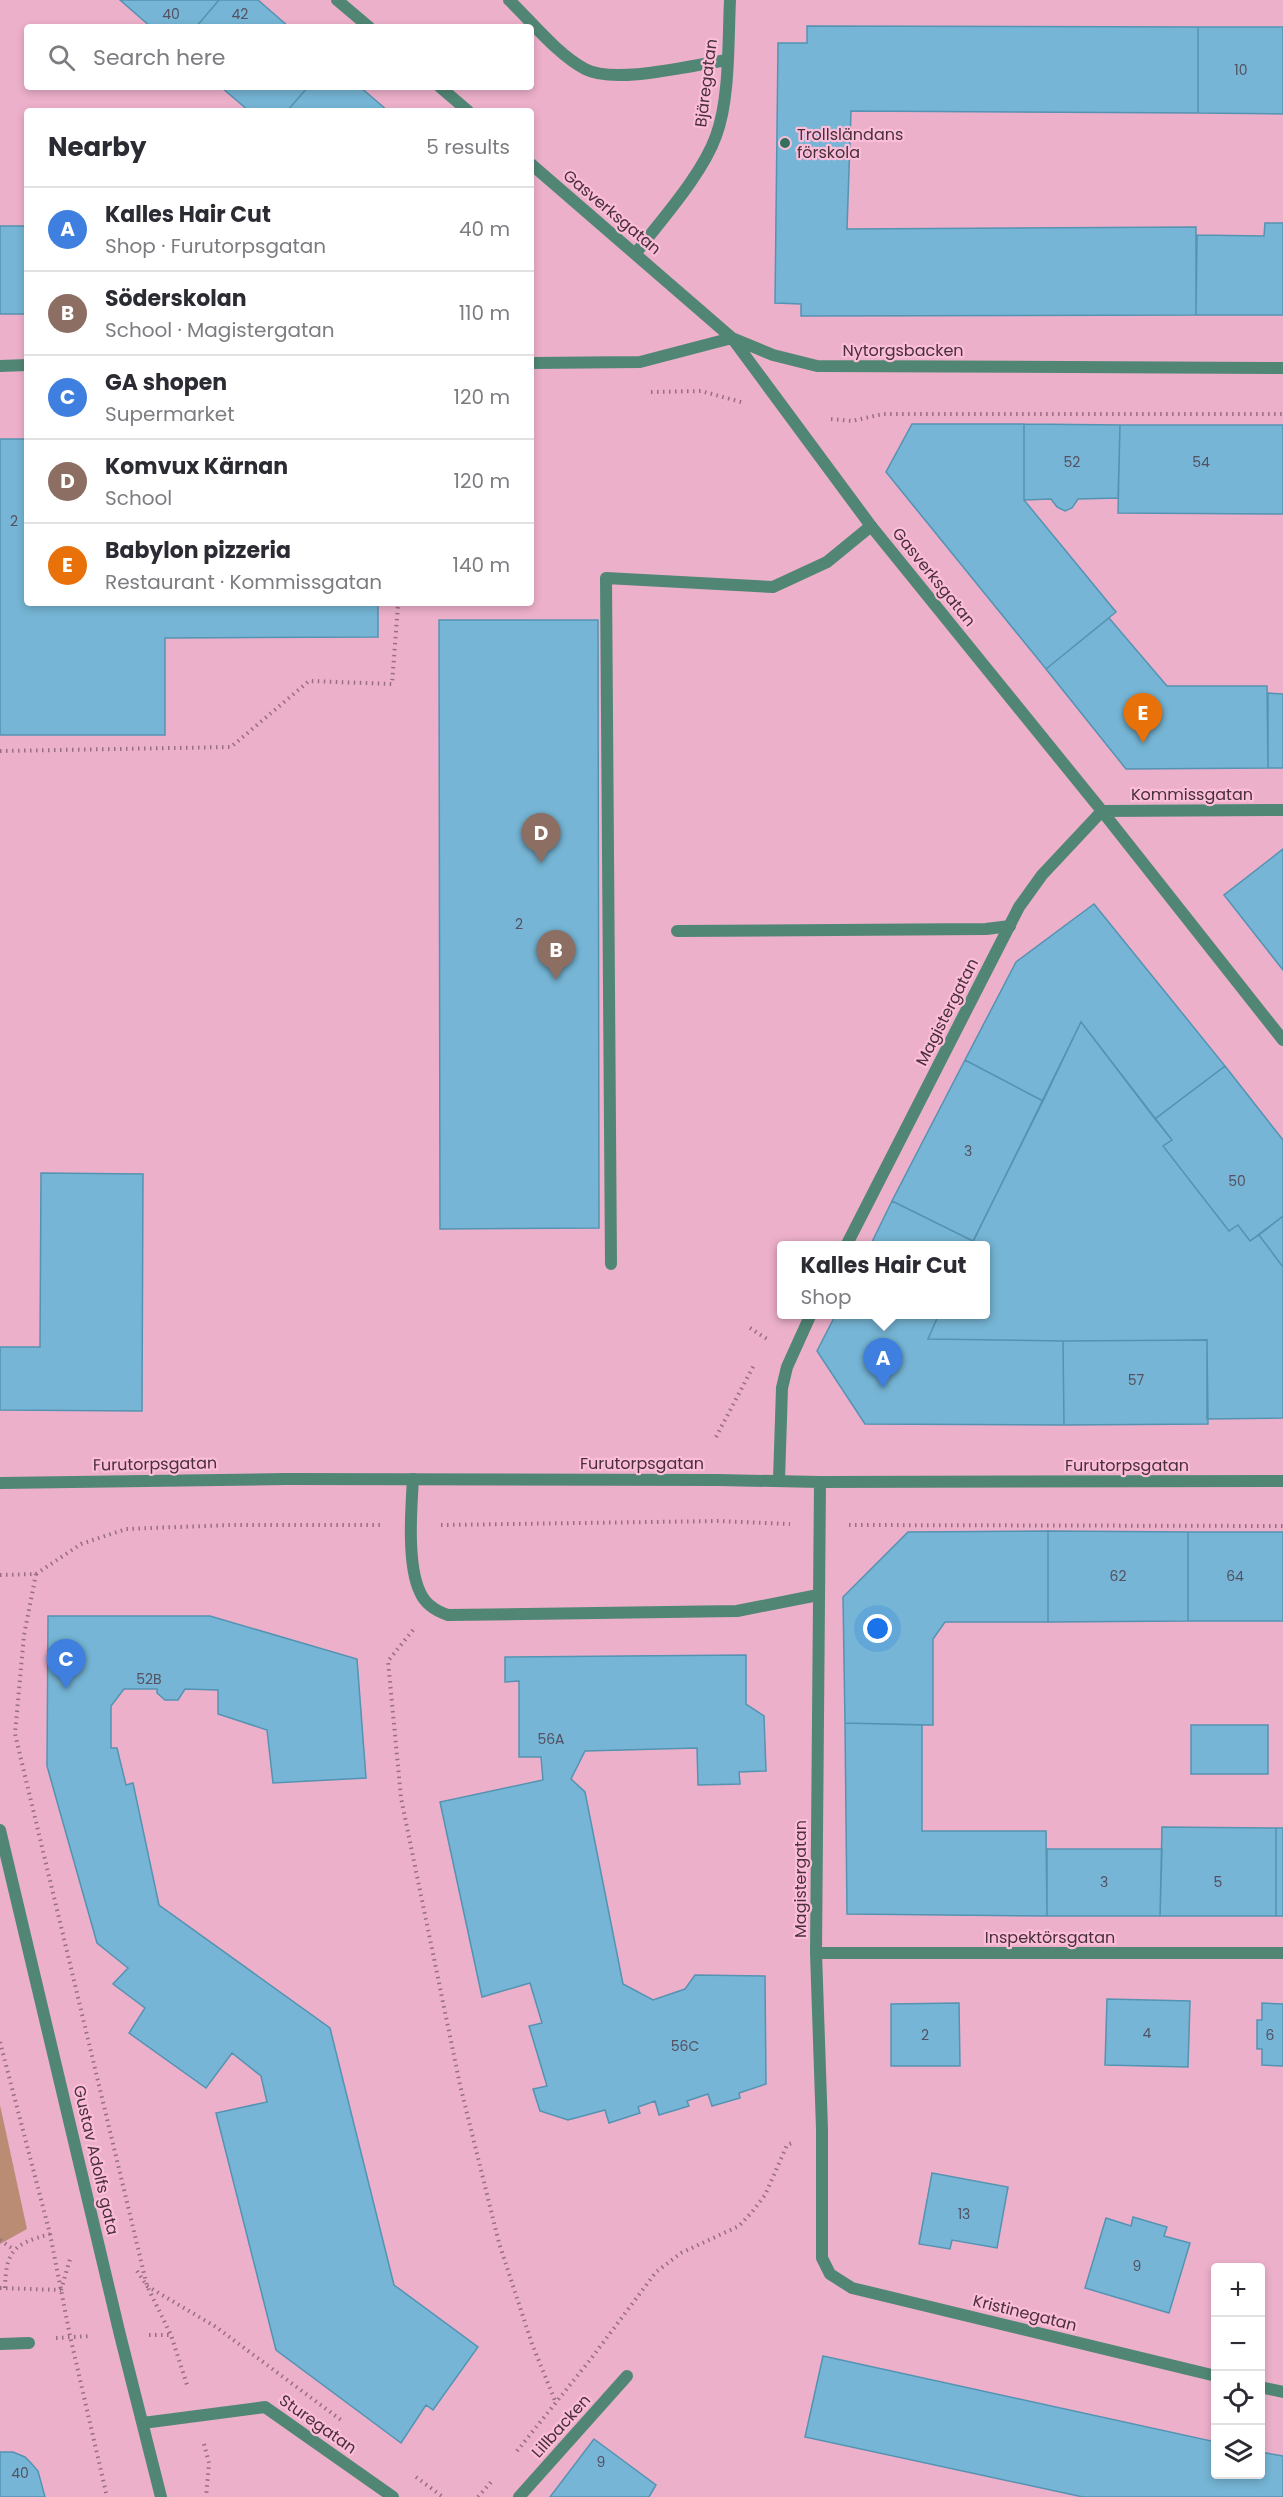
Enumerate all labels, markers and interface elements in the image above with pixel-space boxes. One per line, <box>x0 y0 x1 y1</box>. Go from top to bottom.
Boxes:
house number: 40 <box>162 4 180 24</box>
house number: 42 <box>232 4 248 24</box>
search box <box>24 24 534 90</box>
street label: Bjäregatan <box>689 37 723 129</box>
icon: search <box>45 41 78 74</box>
text: Search here <box>93 42 226 73</box>
house number: 10 <box>1234 60 1248 80</box>
place label: Trollsländans förskola <box>797 123 903 164</box>
text: Nearby <box>48 129 146 165</box>
text: 5 results <box>426 133 510 161</box>
marker: Trollsländans förskola <box>778 136 792 150</box>
street label: Gasverksgatan <box>558 164 666 260</box>
text: Kalles Hair Cut <box>105 199 271 230</box>
text: A <box>60 215 75 243</box>
text: 40 m <box>459 215 510 243</box>
text: Shop · Furutorpsgatan <box>105 232 326 260</box>
text: Söderskolan <box>105 283 247 314</box>
text: B <box>61 299 74 327</box>
text: 110 m <box>459 299 510 327</box>
text: School · Magistergatan <box>105 316 335 344</box>
street label: Nytorgsbacken <box>842 339 964 362</box>
text: GA shopen <box>105 367 227 398</box>
text: C <box>60 383 75 411</box>
text: 120 m <box>454 383 510 411</box>
text: Supermarket <box>105 400 234 428</box>
text: Komvux Kärnan <box>105 451 288 482</box>
house number: 52 <box>1064 452 1080 472</box>
house number: 54 <box>1192 452 1210 472</box>
text: D <box>60 467 75 495</box>
text: 120 m <box>454 467 510 495</box>
text: School <box>105 484 172 512</box>
house number: 2 <box>10 511 18 531</box>
street label: Gasverksgatan <box>887 523 981 631</box>
text: Babylon pizzeria <box>105 535 291 566</box>
text: E <box>62 551 73 579</box>
text: 140 m <box>453 551 510 579</box>
text: Restaurant · Kommissgatan <box>105 568 382 596</box>
pin: E <box>1124 694 1162 743</box>
street label: Kommissgatan <box>1131 783 1253 806</box>
pin: D <box>522 814 560 863</box>
house number: 2 <box>515 914 523 934</box>
pin: B <box>536 930 576 980</box>
street label: Magistergatan <box>910 954 984 1070</box>
house number: 3 <box>964 1141 972 1161</box>
house number: 50 <box>1228 1171 1246 1191</box>
popup <box>777 1241 990 1319</box>
text: Kalles Hair Cut <box>801 1250 966 1281</box>
text: Shop <box>801 1283 851 1311</box>
pin: A <box>864 1338 902 1388</box>
house number: 57 <box>1128 1370 1145 1390</box>
street label: Furutorpsgatan <box>93 1451 217 1477</box>
street label: Furutorpsgatan <box>580 1452 704 1475</box>
street label: Furutorpsgatan <box>1065 1454 1189 1477</box>
house number: 62 <box>1110 1566 1126 1586</box>
house number: 64 <box>1226 1566 1244 1586</box>
your location <box>863 1614 892 1643</box>
pin: C <box>46 1640 86 1689</box>
house number: 52B <box>136 1669 162 1689</box>
house number: 56A <box>537 1729 565 1749</box>
street label: Magistergatan <box>789 1820 812 1938</box>
house number: 3 <box>1100 1872 1108 1892</box>
house number: 5 <box>1214 1872 1222 1892</box>
street label: Inspektörsgatan <box>985 1926 1115 1949</box>
house number: 4 <box>1143 2023 1152 2043</box>
house number: 2 <box>921 2025 929 2045</box>
house number: 6 <box>1266 2025 1275 2045</box>
house number: 56C <box>671 2036 699 2056</box>
street label: Gustav Adolfs gata <box>68 2083 124 2237</box>
house number: 13 <box>958 2204 970 2224</box>
house number: 9 <box>1133 2256 1141 2276</box>
map controls <box>1211 2263 1265 2479</box>
button: + <box>1211 2263 1265 2317</box>
street label: Kristinegatan <box>971 2289 1079 2337</box>
button: − <box>1211 2317 1265 2371</box>
button: locate <box>1211 2371 1265 2425</box>
street label: Sturegatan <box>275 2389 361 2459</box>
street label: Lillbacken <box>526 2389 596 2463</box>
button: layers <box>1211 2425 1265 2479</box>
house number: 9 <box>597 2452 605 2472</box>
house number: 40 <box>11 2463 29 2483</box>

